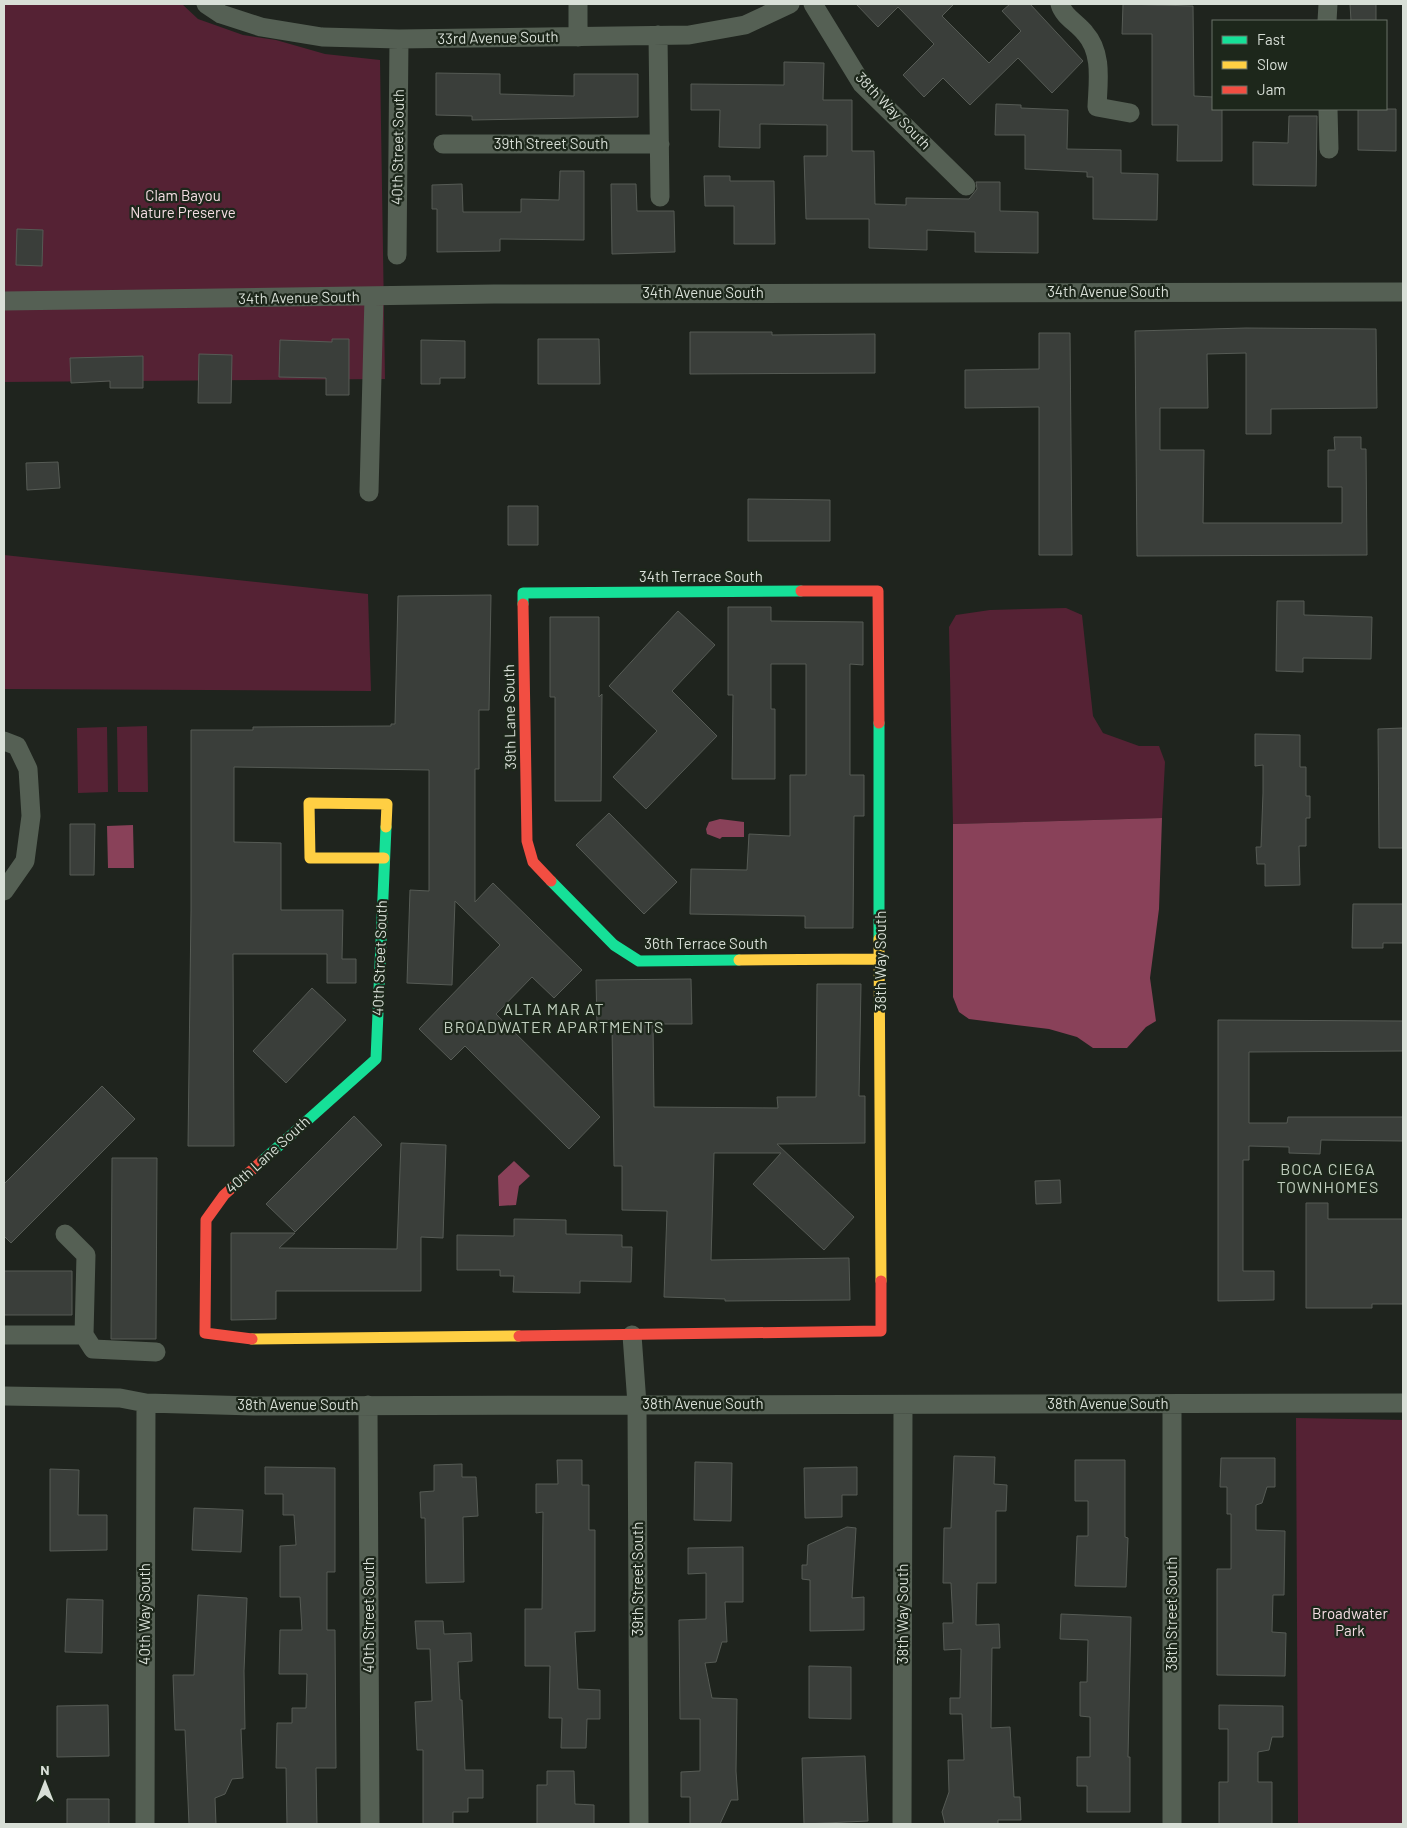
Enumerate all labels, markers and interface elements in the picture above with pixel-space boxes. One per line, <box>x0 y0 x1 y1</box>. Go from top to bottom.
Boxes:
legend <box>1212 20 1387 110</box>
street label: 33rd Avenue South <box>437 27 559 47</box>
text: Fast <box>1257 30 1285 48</box>
text: Slow <box>1257 55 1288 73</box>
street label: 38th Way South <box>852 68 935 153</box>
text: Jam <box>1257 80 1286 98</box>
street label: 40th Street South <box>387 89 407 205</box>
street label: 39th Street South <box>494 134 608 152</box>
park label: Clam Bayou Nature Preserve <box>130 186 236 221</box>
street label: 34th Avenue South <box>1047 282 1169 300</box>
street label: 34th Avenue South <box>642 283 764 301</box>
street label: 34th Avenue South <box>238 287 360 307</box>
street label: 34th Terrace South <box>639 567 763 585</box>
street label: 39th Lane South <box>499 664 519 770</box>
street label: 40th Street South <box>368 900 390 1016</box>
street label: 38th Way South <box>871 911 889 1011</box>
street label: 36th Terrace South <box>644 934 768 952</box>
district label: ALTA MAR AT BROADWATER APARTMENTS <box>444 999 664 1036</box>
street label: 40th Lane South <box>222 1112 313 1197</box>
district label: BOCA CIEGA TOWNHOMES <box>1277 1159 1379 1196</box>
street label: 38th Avenue South <box>642 1394 764 1412</box>
street label: 38th Avenue South <box>1047 1394 1169 1412</box>
street label: 38th Avenue South <box>237 1395 359 1413</box>
street label: 39th Street South <box>628 1522 646 1636</box>
street label: 40th Street South <box>359 1557 377 1673</box>
street label: 38th Street South <box>1162 1557 1180 1671</box>
street label: 40th Way South <box>135 1563 153 1665</box>
street label: 38th Way South <box>893 1564 911 1664</box>
park label: Broadwater Park <box>1312 1604 1388 1639</box>
north arrow <box>20 1758 70 1808</box>
text: N <box>40 1761 50 1778</box>

